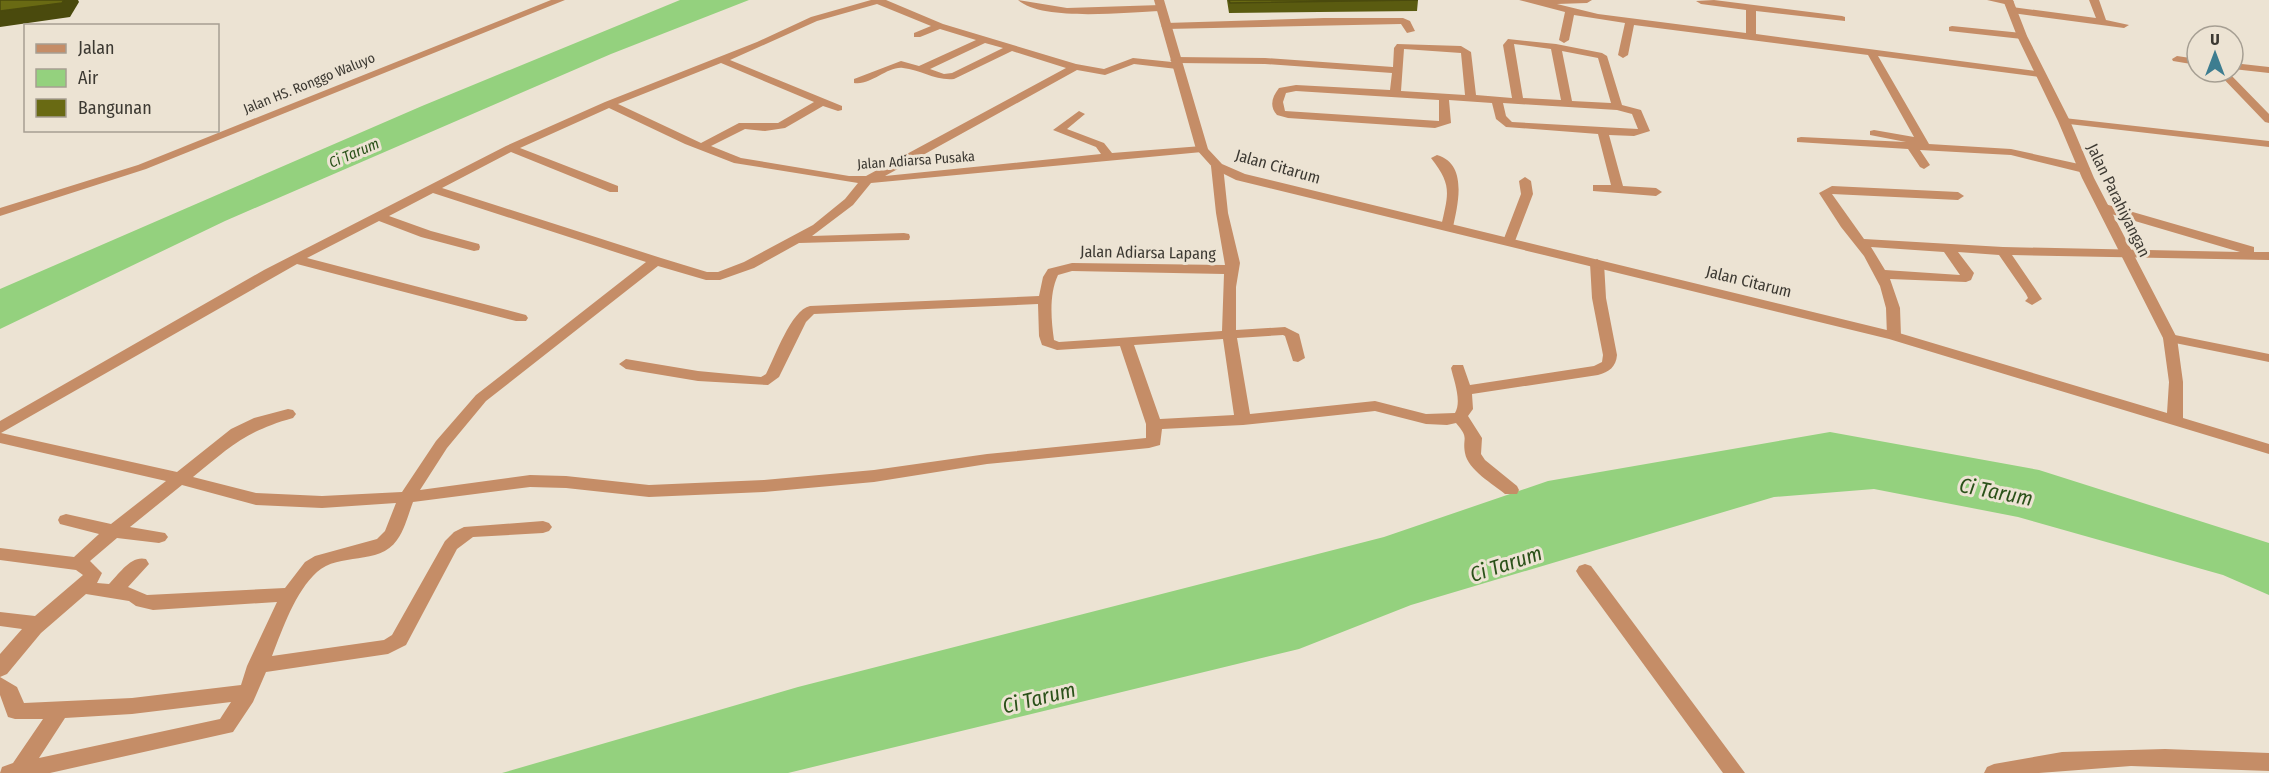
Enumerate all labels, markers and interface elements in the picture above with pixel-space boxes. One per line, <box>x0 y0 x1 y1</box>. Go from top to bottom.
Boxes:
legend <box>24 24 219 132</box>
north arrow <box>2185 24 2245 84</box>
text: U <box>2210 30 2220 49</box>
text: Jalan <box>78 37 115 59</box>
street label: Jalan HS. Ronggo Waluyo <box>241 49 378 118</box>
text: Air <box>78 67 99 89</box>
text: Bangunan <box>78 97 152 119</box>
water label: Ci Tarum <box>326 134 382 172</box>
street label: Jalan Parahiyangan <box>2083 140 2154 260</box>
street label: Jalan Citarum <box>1233 145 1323 188</box>
street label: Jalan Adiarsa Pusaka <box>857 148 976 173</box>
street label: Jalan Adiarsa Lapang <box>1080 242 1216 263</box>
street label: Jalan Citarum <box>1704 262 1794 301</box>
water label: Ci Tarum <box>1957 472 2035 512</box>
water label: Ci Tarum <box>1467 540 1545 588</box>
water label: Ci Tarum <box>1000 676 1078 720</box>

